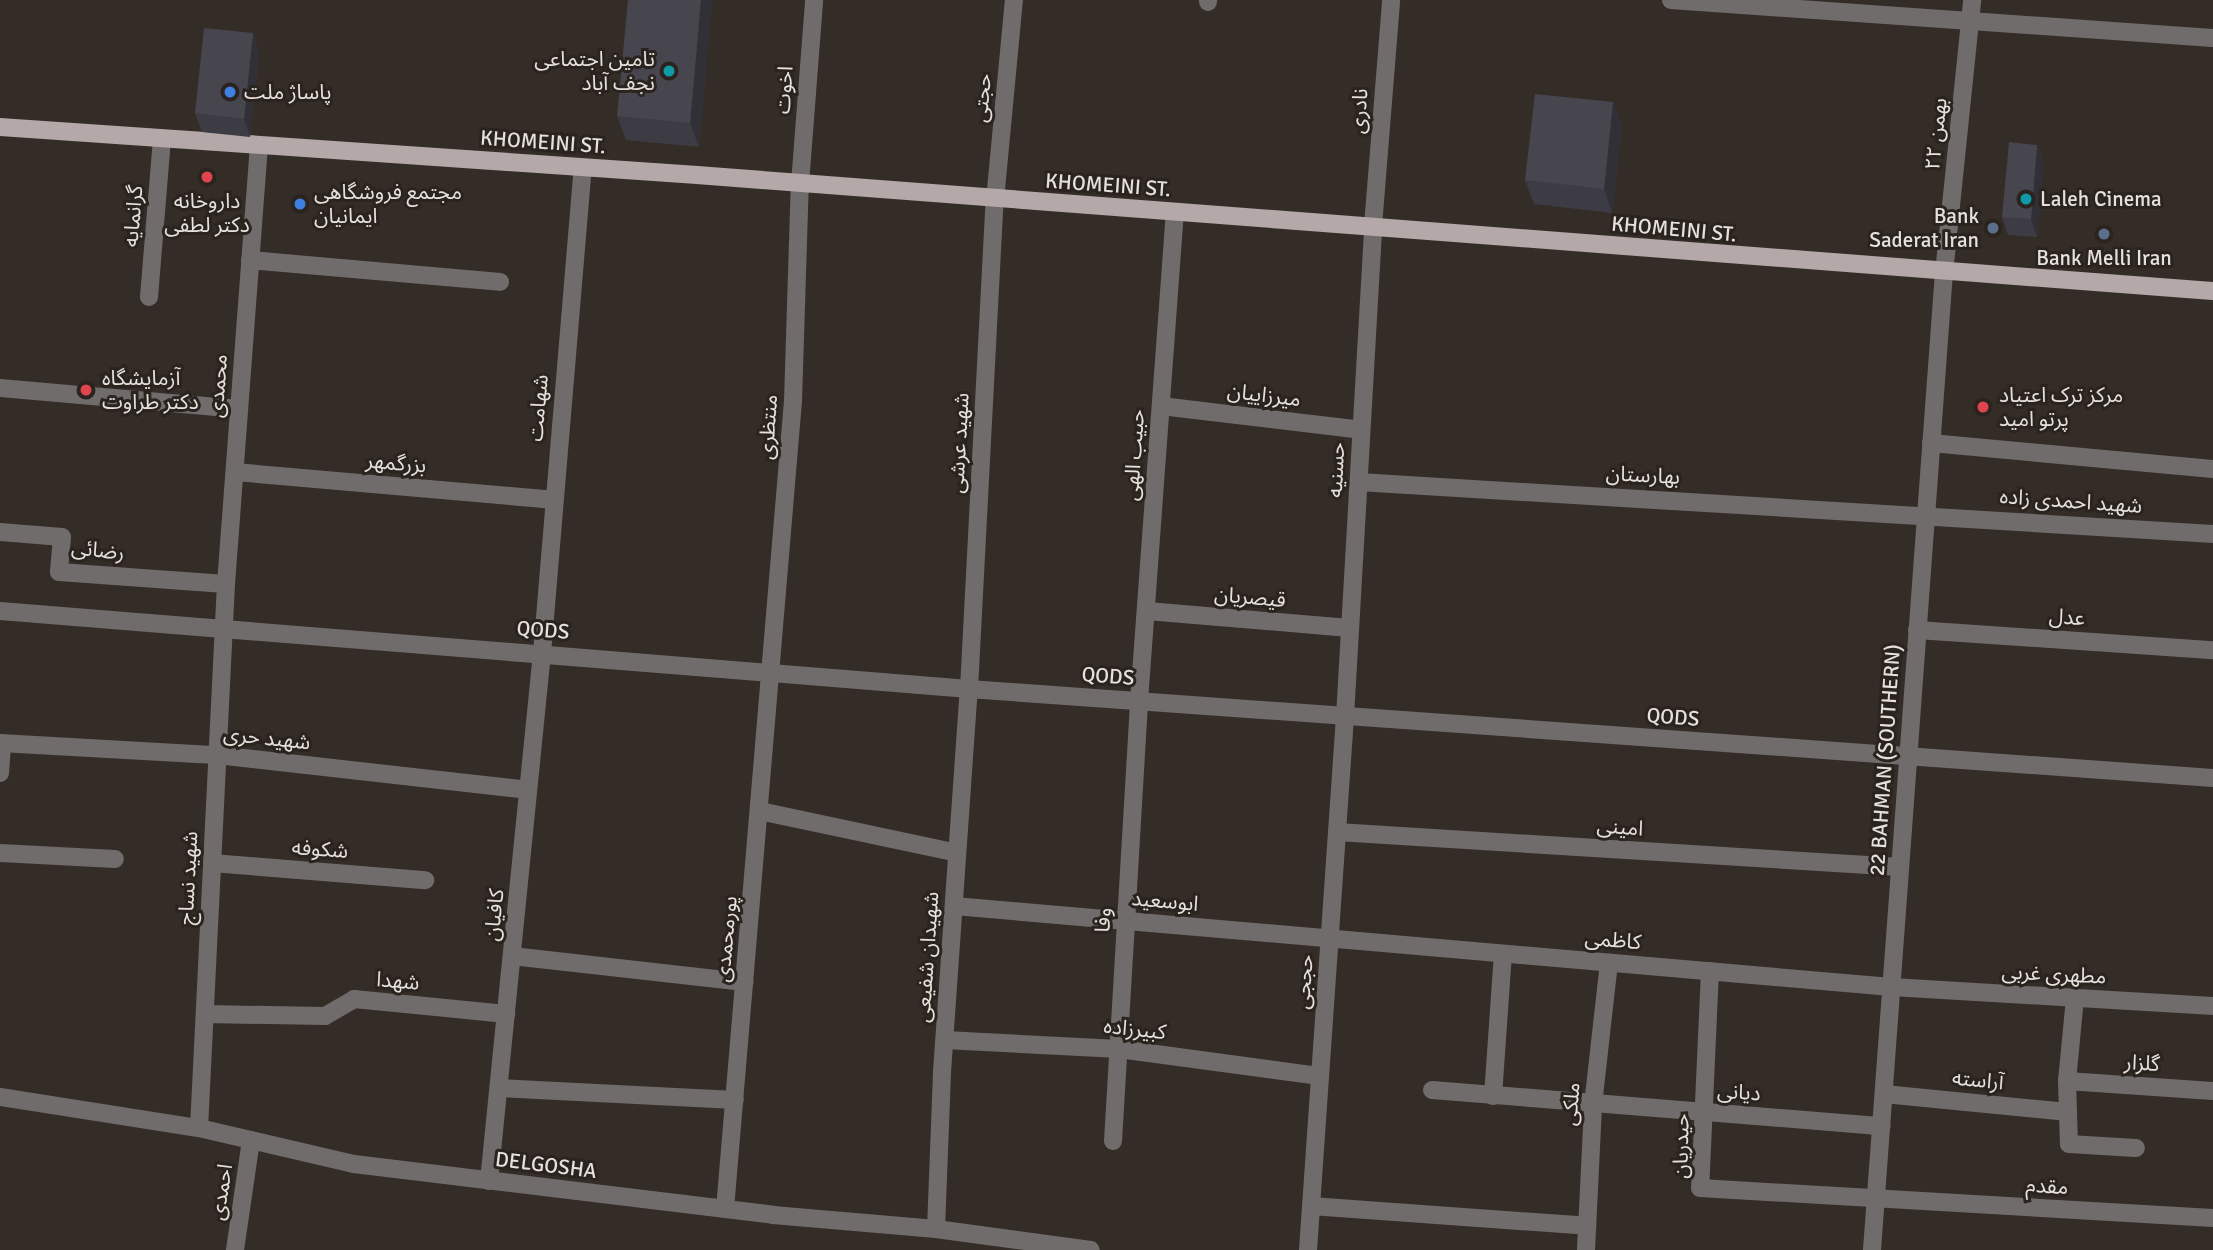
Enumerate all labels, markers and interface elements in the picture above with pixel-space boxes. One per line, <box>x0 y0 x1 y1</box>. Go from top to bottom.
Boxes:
place label: تامین اجتماعی نجف آباد <box>534 46 655 96</box>
marker: تامین اجتماعی نجف آباد <box>661 63 677 79</box>
street label: اخوت <box>770 65 798 115</box>
street label: حجتی <box>967 72 997 124</box>
place label: پاساژ ملت <box>244 79 332 105</box>
marker: پاساژ ملت <box>222 84 238 100</box>
street label: نادری <box>1345 87 1373 135</box>
street label: ۲۲ بهمن <box>1920 97 1952 171</box>
street label: KHOMEINI ST. <box>479 125 607 159</box>
street label: KHOMEINI ST. <box>1044 168 1172 202</box>
marker: داروخانه دکتر لطفی <box>199 169 215 185</box>
place label: مجتمع فروشگاهی ایمانیان <box>314 179 462 229</box>
street label: گرانمایه <box>118 184 148 248</box>
place label: Laleh Cinema <box>2040 186 2162 212</box>
place label: داروخانه دکتر لطفی <box>164 188 250 238</box>
marker: Laleh Cinema <box>2018 191 2034 207</box>
marker: مجتمع فروشگاهی ایمانیان <box>292 196 308 212</box>
place label: Bank Saderat Iran <box>1869 203 1979 253</box>
street label: KHOMEINI ST. <box>1610 211 1738 247</box>
marker: Bank Saderat Iran <box>1985 220 2001 236</box>
marker: Bank Melli Iran <box>2096 226 2112 242</box>
place label: Bank Melli Iran <box>2036 245 2172 271</box>
street label: محمدی <box>203 353 233 419</box>
place label: آزمایشگاه دکتر طراوت <box>102 365 199 415</box>
street label: شهامت <box>523 373 553 443</box>
street label: میرزاییان <box>1226 378 1302 412</box>
marker: آزمایشگاه دکتر طراوت <box>76 380 96 400</box>
place label: مرکز ترک اعتیاد پرتو امید <box>1999 382 2123 432</box>
street label: شهید عرشی <box>944 392 974 494</box>
street label: منتظری <box>753 394 783 460</box>
marker: مرکز ترک اعتیاد پرتو امید <box>1973 397 1993 417</box>
street label: حبیب الهی <box>1118 408 1150 502</box>
street label: حسنیه <box>1322 442 1350 498</box>
street label: بزرگمهر <box>365 448 427 478</box>
street label: بهارستان <box>1605 460 1681 490</box>
street label: شهید احمدی زاده <box>1999 483 2143 519</box>
street label: رضائی <box>70 535 126 565</box>
street label: قیصریان <box>1213 581 1287 613</box>
street label: عدل <box>2048 603 2086 631</box>
street label: QODS <box>516 616 570 644</box>
street label: 22 BAHMAN (SOUTHERN) <box>1864 643 1906 877</box>
street label: QODS <box>1081 662 1135 690</box>
street label: QODS <box>1646 703 1700 731</box>
street label: شهید حری <box>222 721 312 755</box>
street label: امینی <box>1596 813 1644 841</box>
street label: شهید نساج <box>173 831 203 925</box>
street label: شکوفه <box>291 834 349 864</box>
street label: ابوسعید <box>1131 886 1199 916</box>
street label: کافیان <box>479 888 509 942</box>
street label: شهیدان شفیعی <box>910 891 944 1023</box>
street label: پورمحمدی <box>710 895 742 983</box>
street label: وفا <box>1090 907 1116 933</box>
street label: کاظمی <box>1584 925 1642 955</box>
street label: حججی <box>1290 954 1318 1010</box>
street label: مطهری غربی <box>2001 959 2107 989</box>
street label: شهدا <box>375 967 421 995</box>
street label: کبیرزاده <box>1103 1013 1167 1045</box>
street label: گلزار <box>2123 1049 2161 1077</box>
street label: آراسته <box>1951 1065 2005 1095</box>
street label: دیانی <box>1716 1078 1762 1106</box>
street label: ملکی <box>1557 1081 1585 1127</box>
street label: حیدریان <box>1668 1113 1694 1179</box>
street label: DELGOSHA <box>494 1146 598 1184</box>
street label: احمدی <box>204 1162 238 1222</box>
street label: مقدم <box>2025 1172 2069 1200</box>

